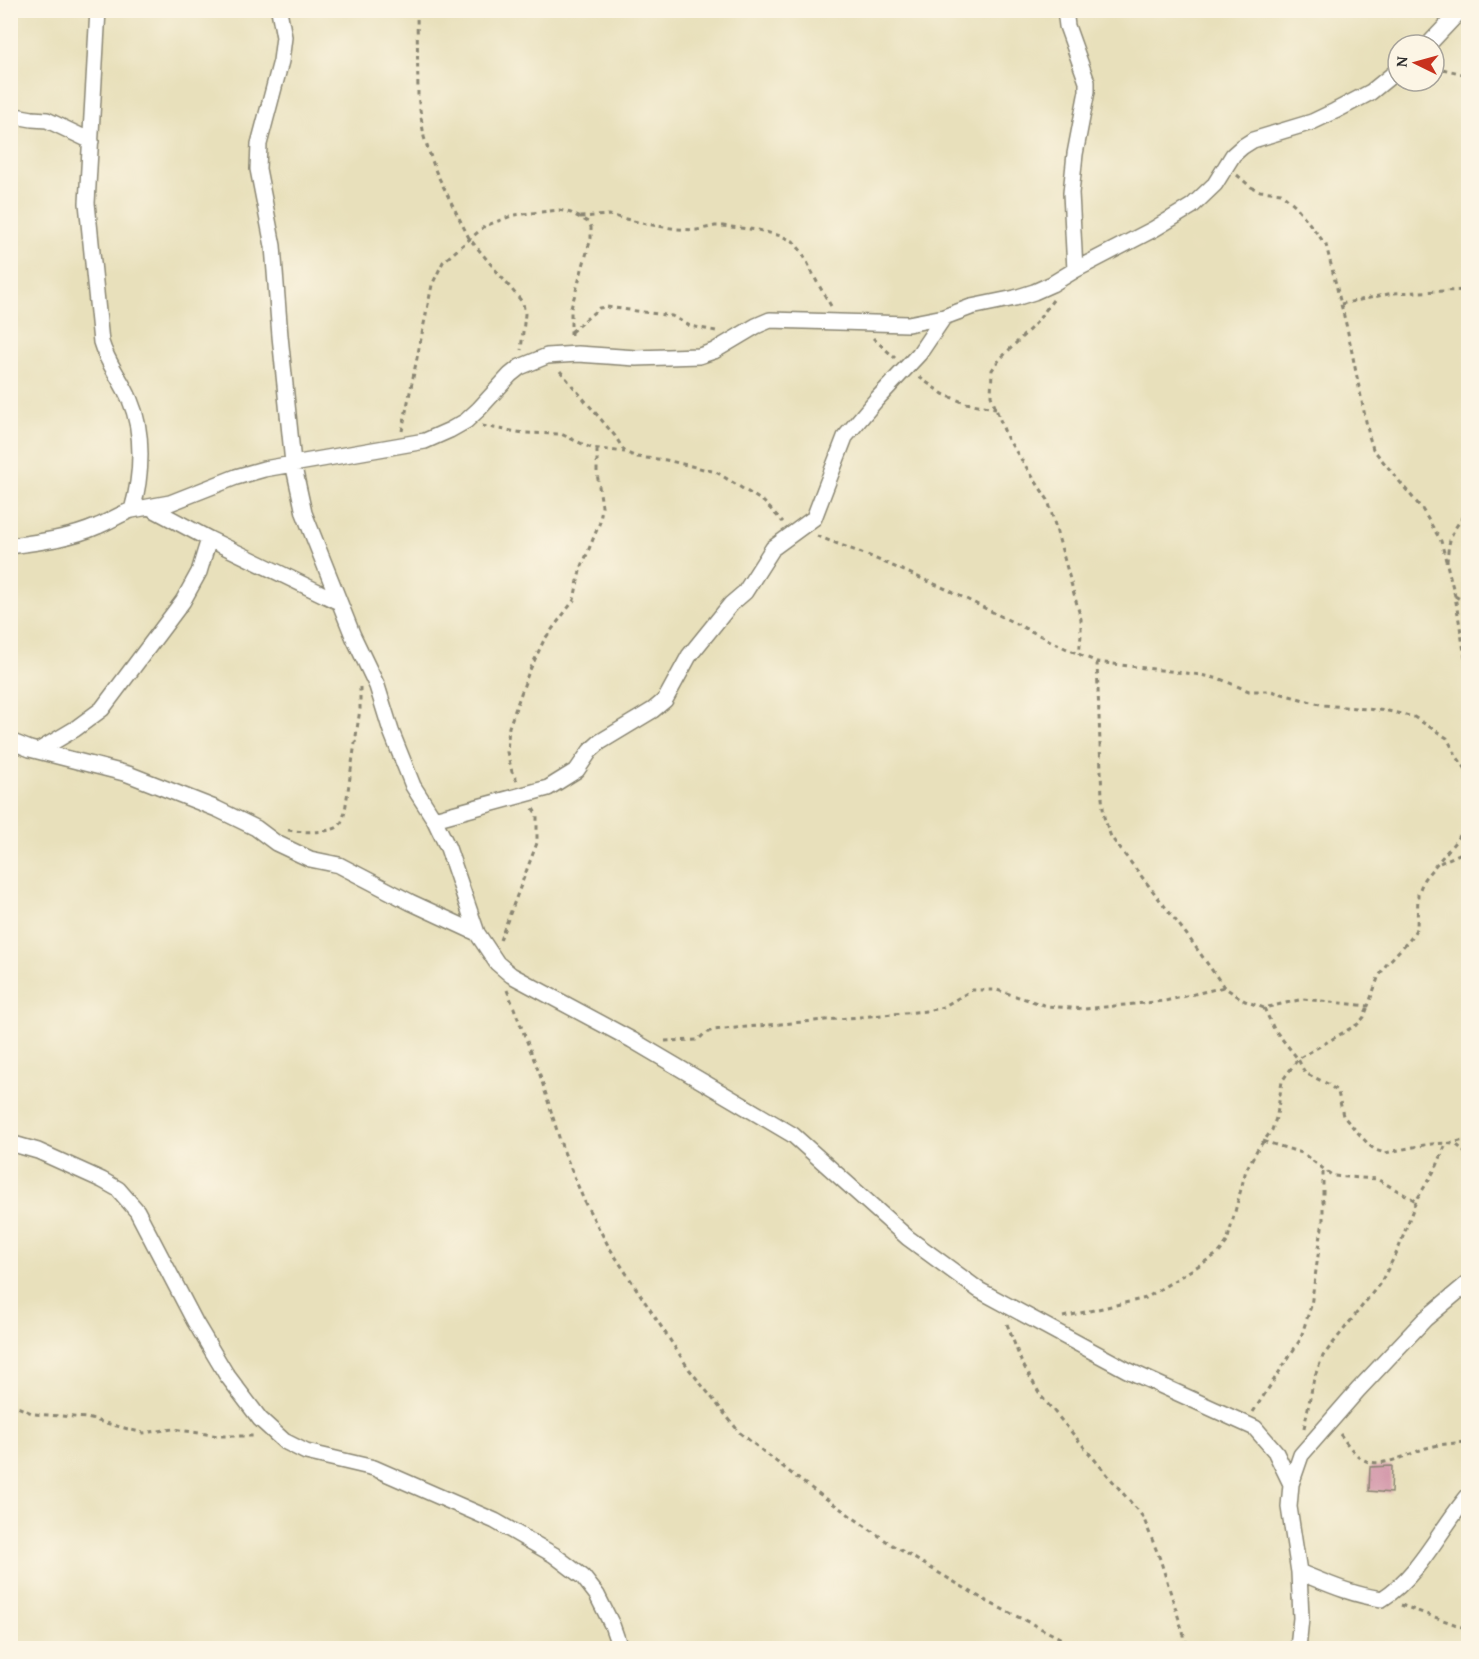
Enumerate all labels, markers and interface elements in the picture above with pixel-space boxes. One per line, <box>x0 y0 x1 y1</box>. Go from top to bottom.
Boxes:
north arrow <box>1386 33 1446 93</box>
text: N <box>1389 55 1414 68</box>

